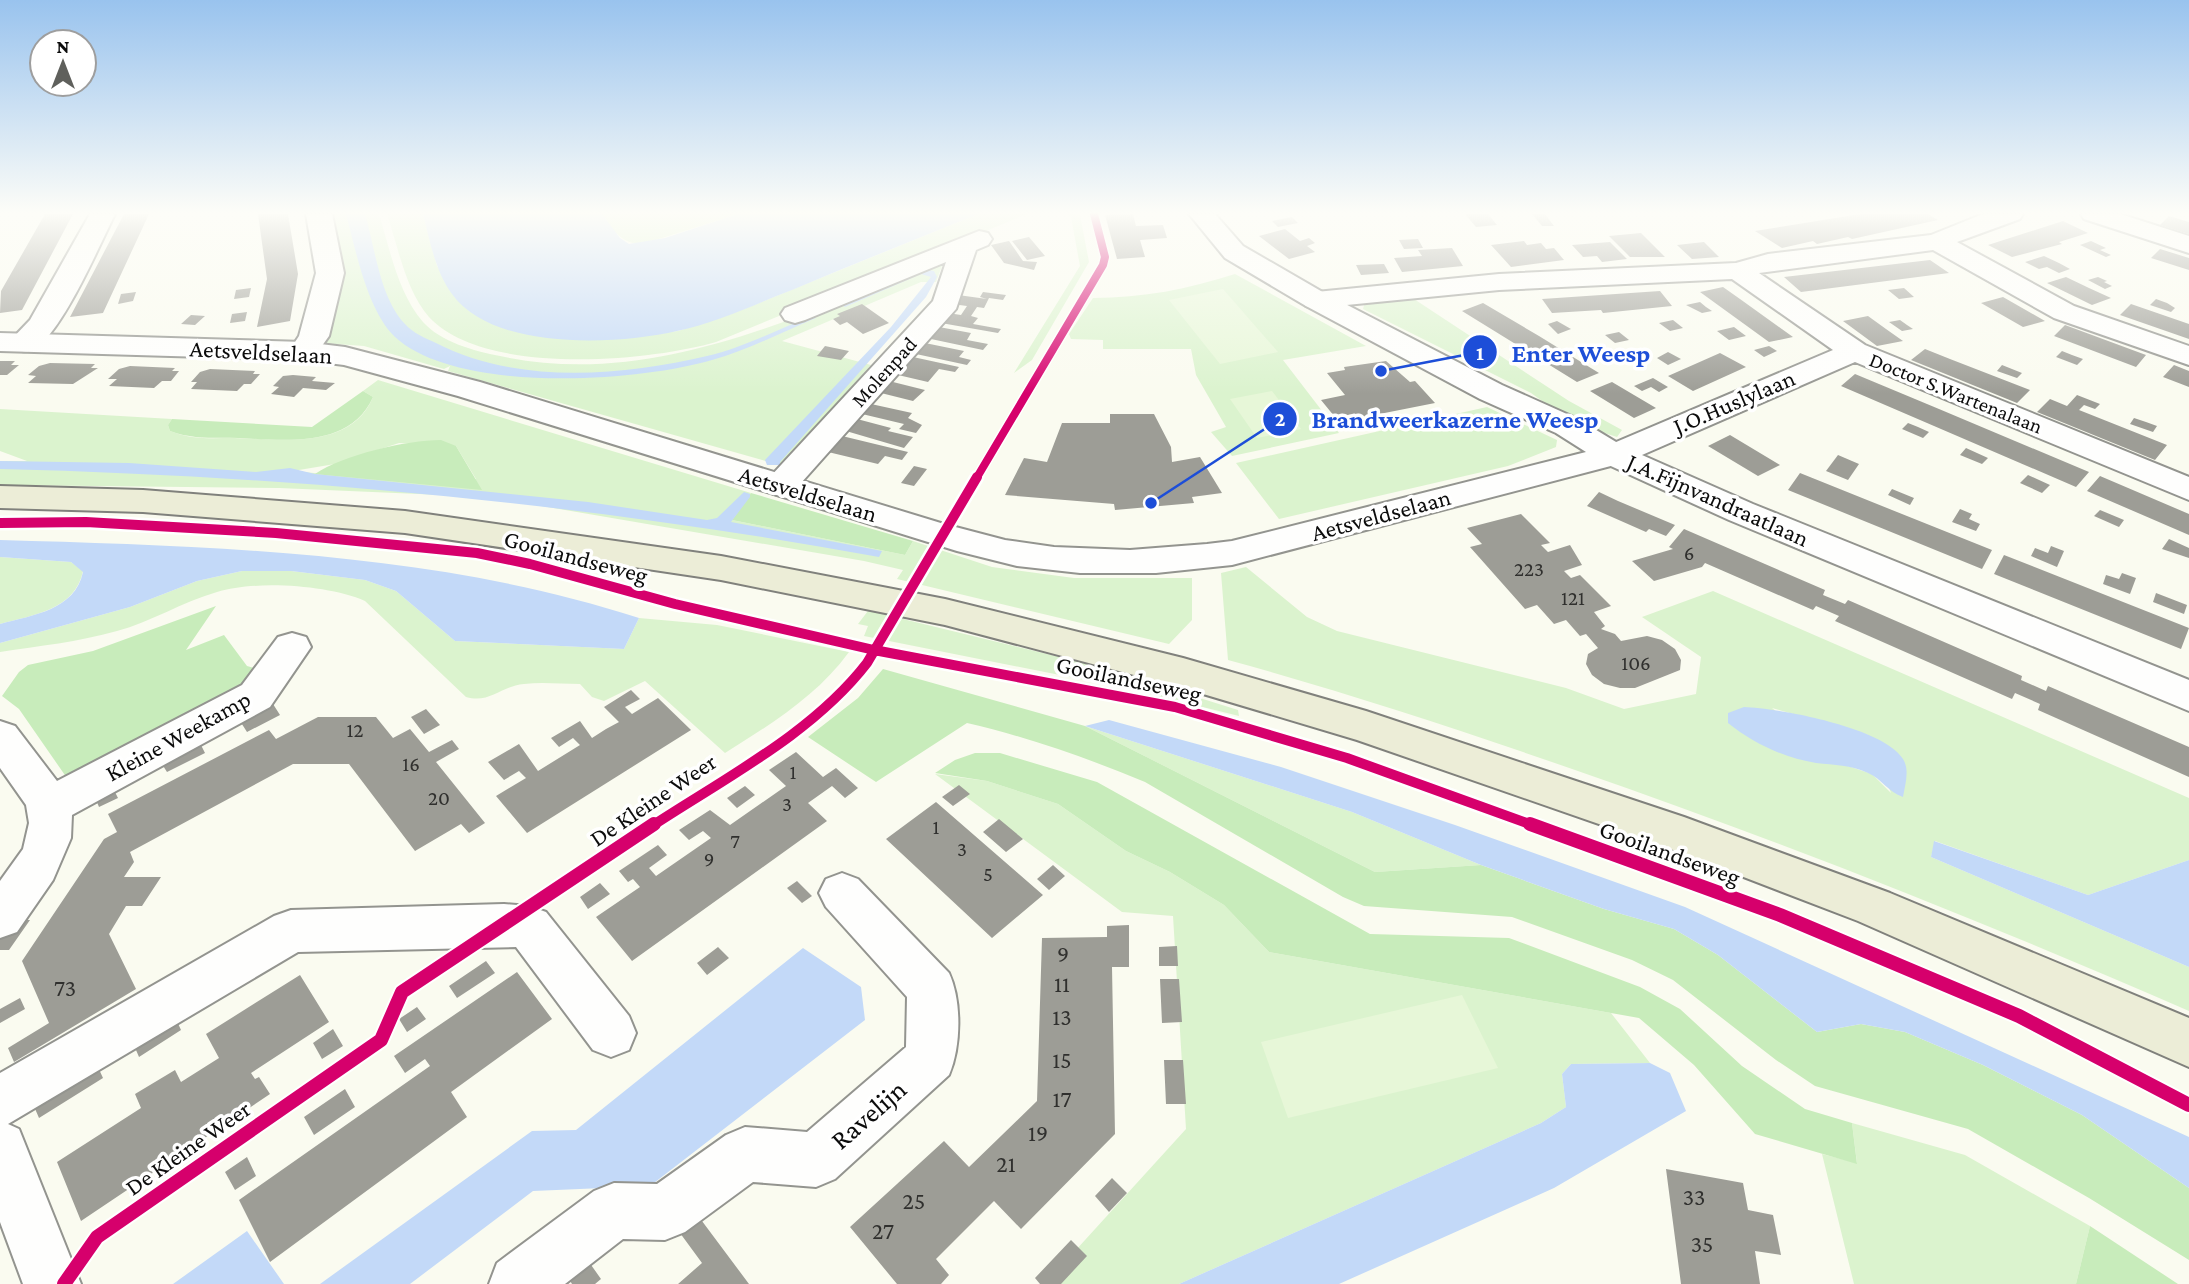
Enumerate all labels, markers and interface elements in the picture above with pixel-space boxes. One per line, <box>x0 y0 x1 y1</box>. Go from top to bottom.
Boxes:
north arrow <box>28 28 98 98</box>
text: N <box>57 36 70 57</box>
callout: Enter Weesp <box>1463 329 1665 376</box>
street label: Molenpad <box>846 332 922 412</box>
street label: Aetsveldselaan <box>189 334 333 369</box>
text: Enter Weesp <box>1512 339 1650 368</box>
text: 1 <box>1476 341 1484 365</box>
street label: Doctor S.Wartenalaan <box>1866 347 2046 439</box>
street label: J.O.Huslylaan <box>1667 364 1799 440</box>
callout: Brandweerkazerne Weesp <box>1263 395 1613 442</box>
text: Brandweerkazerne Weesp <box>1311 405 1599 434</box>
text: 2 <box>1275 407 1286 431</box>
street label: J.A.Fijnvandraatlaan <box>1621 447 1813 552</box>
street label: Aetsveldselaan <box>736 460 881 527</box>
street label: Aetsveldselaan <box>1308 483 1453 546</box>
street label: Gooilandseweg <box>501 524 651 589</box>
house number: 6 <box>1684 541 1694 565</box>
house number: 223 <box>1514 557 1544 581</box>
house number: 121 <box>1561 586 1585 610</box>
street label: Gooilandseweg <box>1054 650 1205 707</box>
house number: 106 <box>1621 651 1651 675</box>
street label: Kleine Weekamp <box>101 685 255 786</box>
house number: 12 <box>347 718 363 742</box>
street label: De Kleine Weer <box>584 747 721 852</box>
house number: 16 <box>402 752 420 776</box>
house number: 1 <box>790 760 797 784</box>
house number: 20 <box>428 786 450 810</box>
house number: 3 <box>782 792 792 816</box>
house number: 1 <box>933 815 940 839</box>
street label: Gooilandseweg <box>1596 815 1745 891</box>
house number: 7 <box>730 829 740 853</box>
house number: 3 <box>957 837 967 861</box>
house number: 9 <box>704 847 714 871</box>
house number: 5 <box>983 862 993 886</box>
house number: 9 <box>1057 940 1069 967</box>
house number: 11 <box>1054 970 1070 997</box>
house number: 73 <box>54 974 76 1001</box>
house number: 13 <box>1052 1003 1072 1030</box>
house number: 15 <box>1052 1046 1072 1073</box>
street label: Ravelijn <box>824 1073 912 1156</box>
house number: 17 <box>1052 1085 1072 1112</box>
street label: De Kleine Weer <box>120 1094 256 1201</box>
house number: 19 <box>1028 1119 1048 1146</box>
house number: 21 <box>996 1150 1016 1177</box>
house number: 33 <box>1683 1183 1705 1210</box>
house number: 25 <box>903 1187 925 1214</box>
house number: 27 <box>872 1217 894 1244</box>
house number: 35 <box>1691 1230 1713 1257</box>

